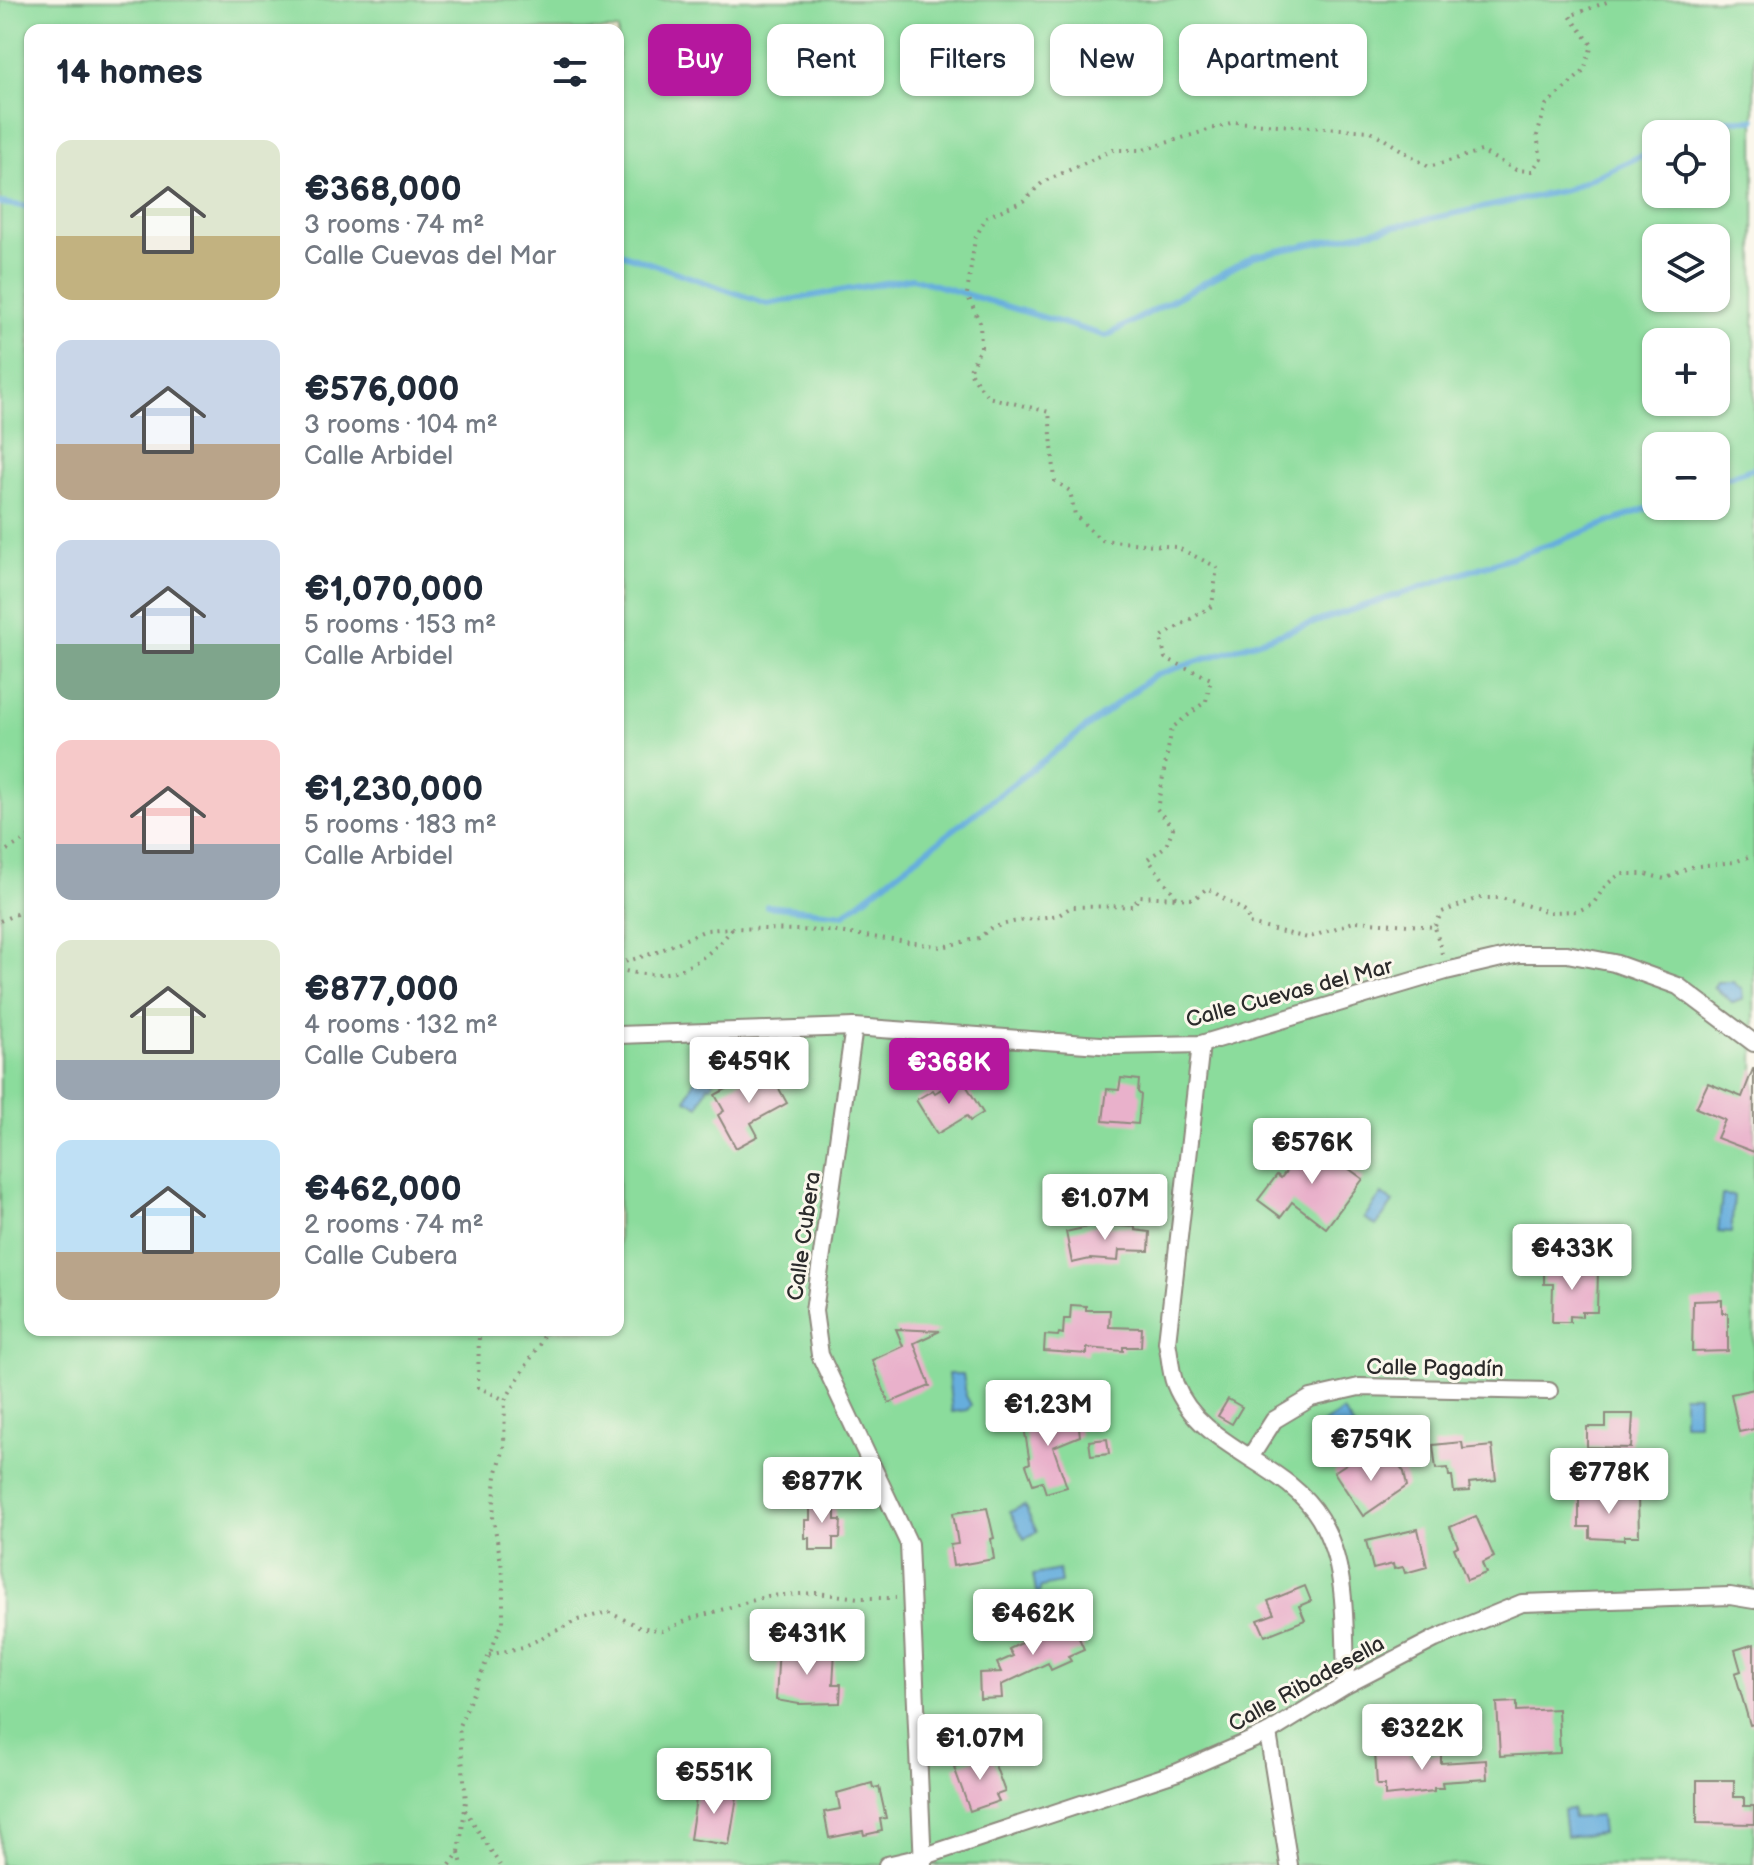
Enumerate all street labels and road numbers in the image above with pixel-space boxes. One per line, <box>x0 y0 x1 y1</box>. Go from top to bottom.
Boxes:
street label: Calle Cuevas del Mar <box>1183 953 1397 1034</box>
street label: Calle Cubera <box>782 1170 827 1302</box>
street label: Calle Pagadín <box>1366 1354 1504 1383</box>
street label: Calle Ribadesella <box>1224 1630 1389 1738</box>

